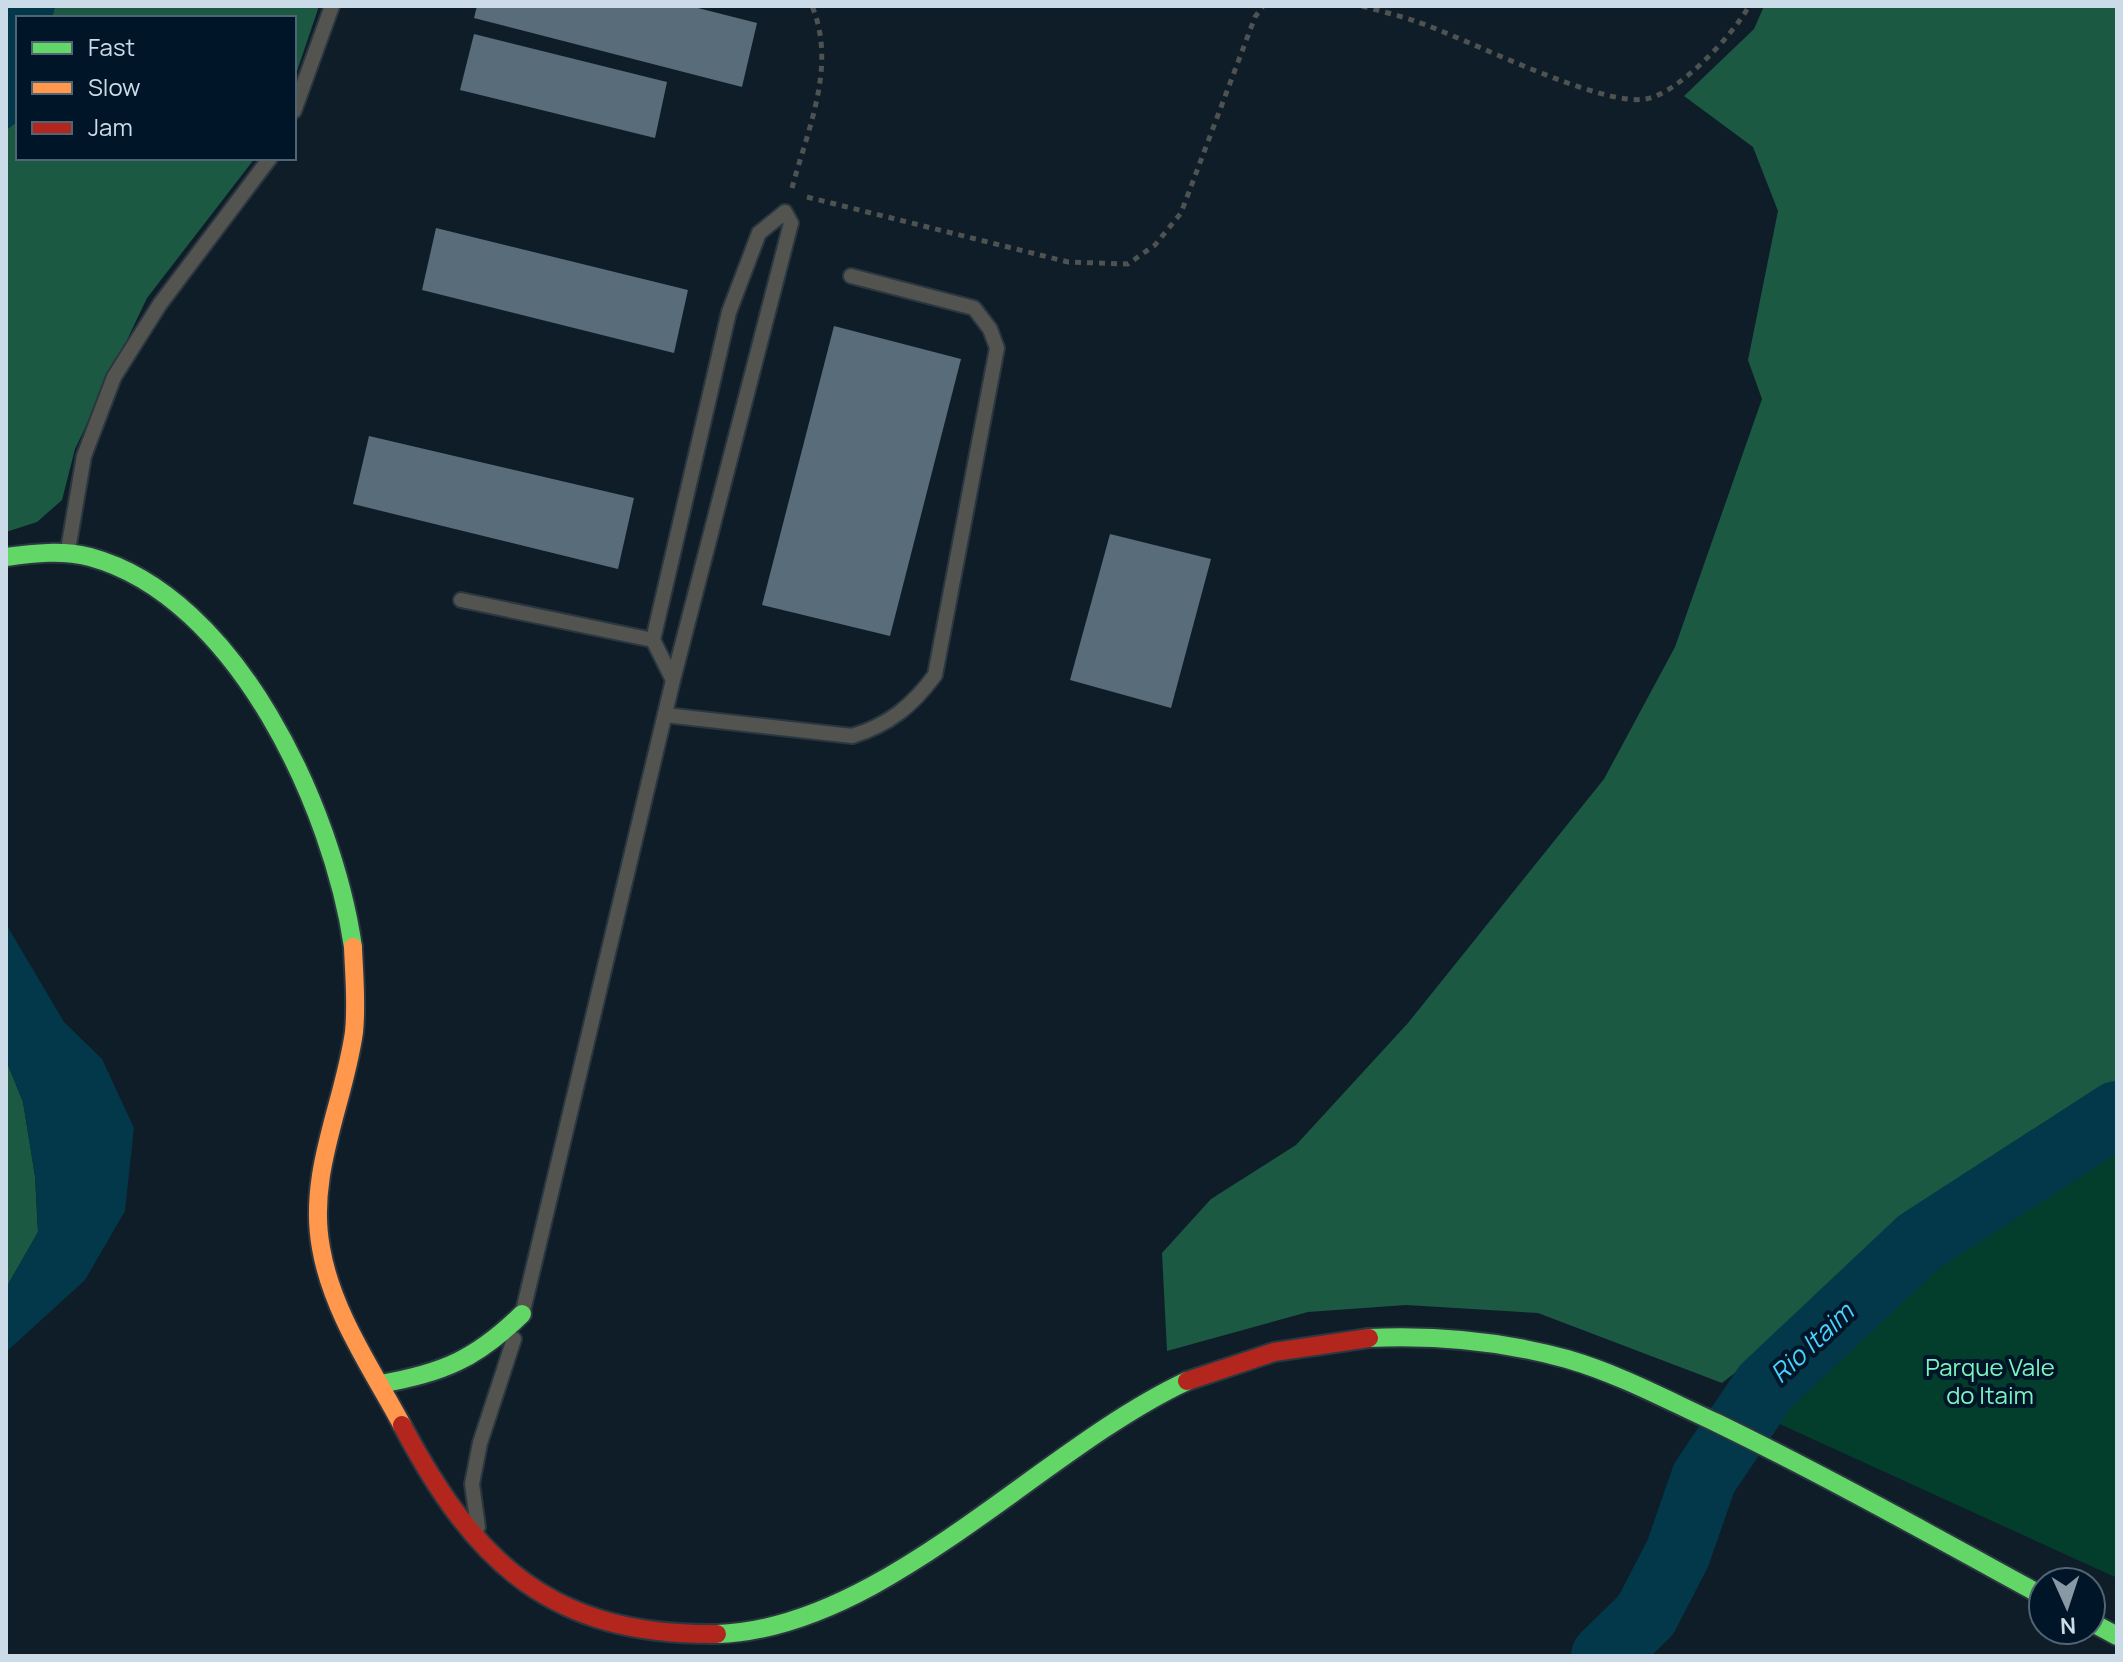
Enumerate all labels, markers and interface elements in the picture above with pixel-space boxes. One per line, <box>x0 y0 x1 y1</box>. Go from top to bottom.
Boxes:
legend <box>16 16 296 160</box>
text: Fast <box>88 30 135 63</box>
text: Slow <box>88 70 141 103</box>
text: Jam <box>88 110 133 143</box>
water label: Rio Itaim <box>1762 1293 1862 1390</box>
park label: Parque Vale do Itaim <box>1925 1350 2055 1411</box>
north arrow <box>2027 1566 2107 1646</box>
text: N <box>2059 1611 2077 1641</box>

